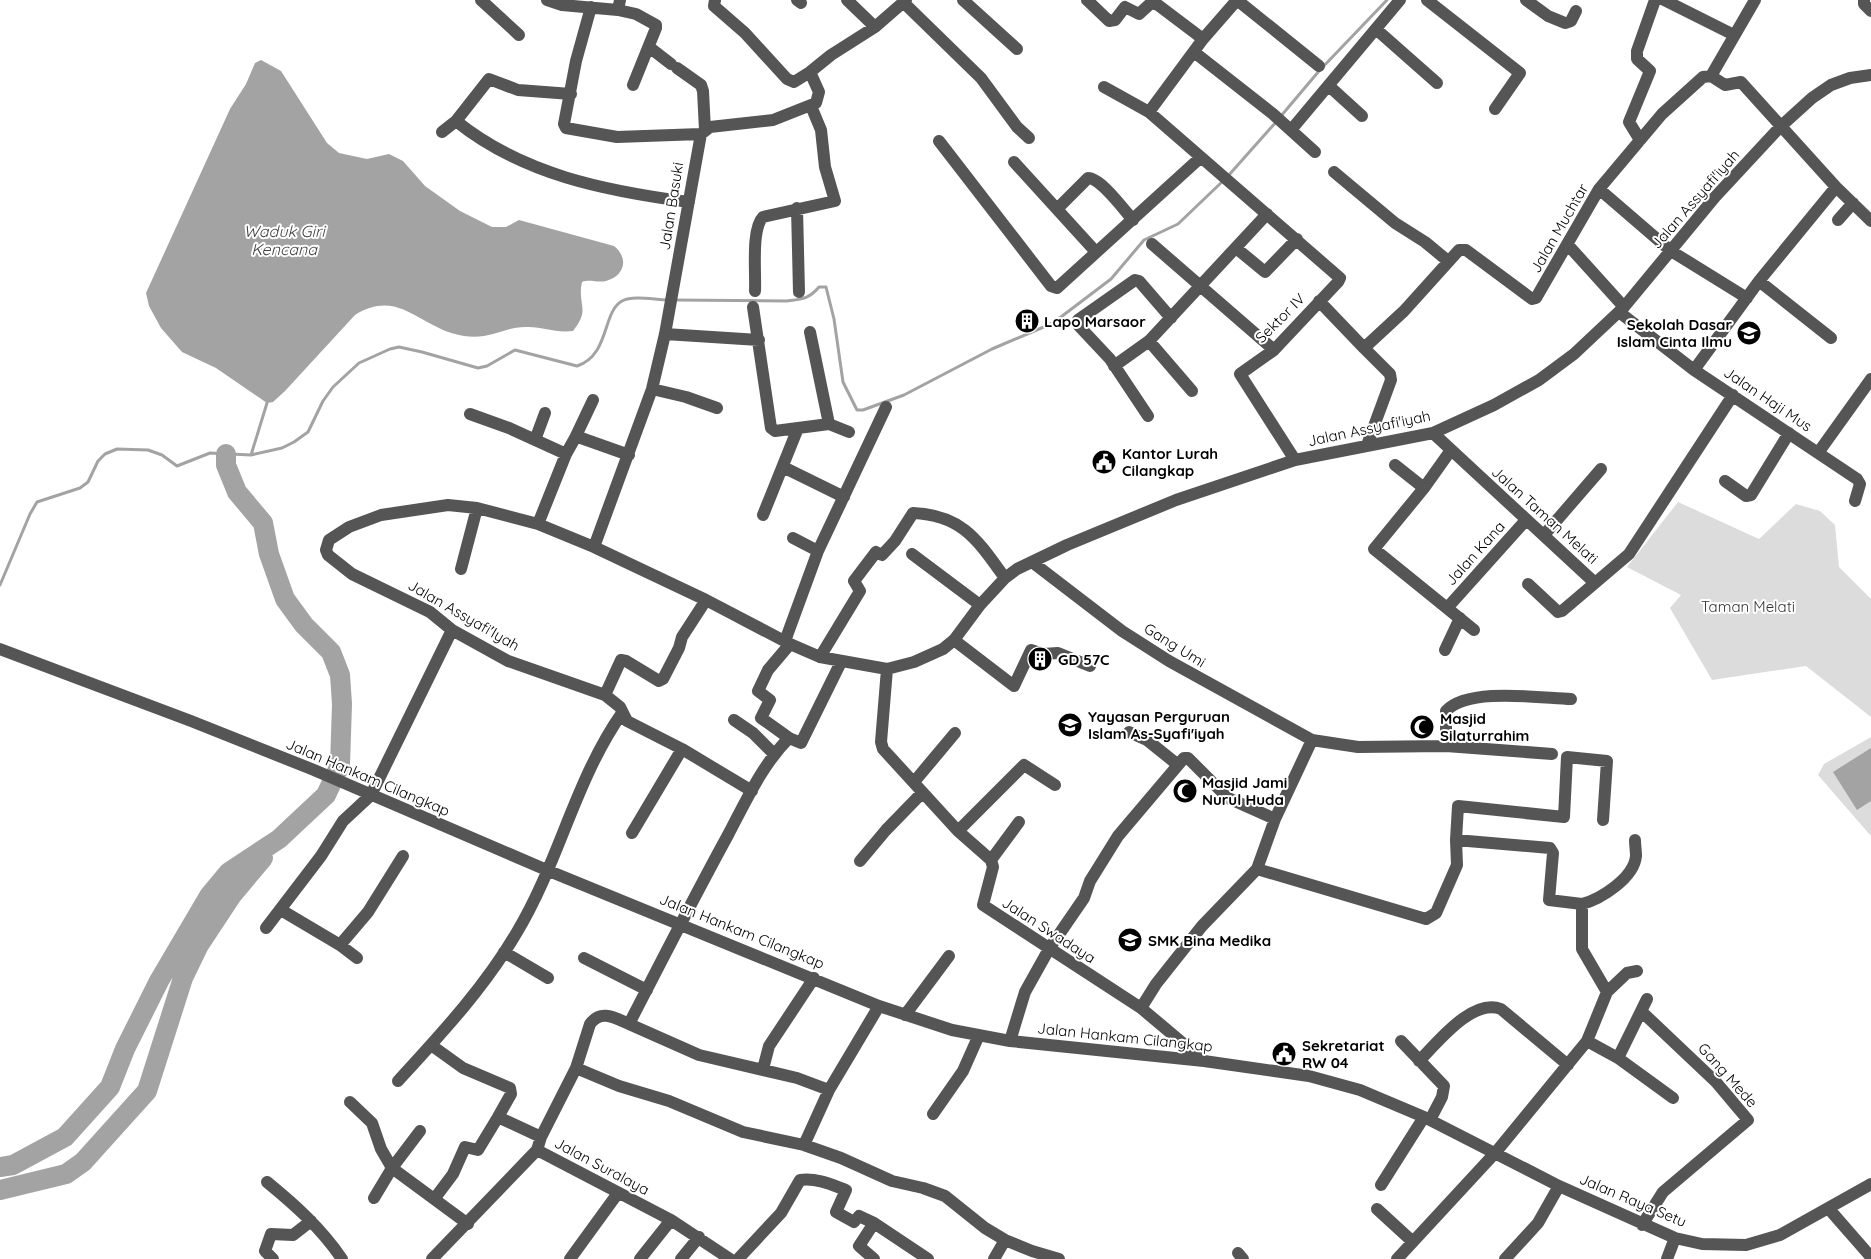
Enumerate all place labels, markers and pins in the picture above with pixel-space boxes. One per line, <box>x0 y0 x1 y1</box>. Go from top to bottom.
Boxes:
building icon: Lapo Marsaor <box>1014 308 1040 334</box>
place label: Lapo Marsaor <box>1044 312 1146 331</box>
place label: Sekolah Dasar Islam Cinta Ilmu <box>1617 315 1732 351</box>
school or university icon: Sekolah Dasar Islam Cinta Ilmu <box>1736 320 1762 346</box>
place label: Kantor Lurah Cilangkap <box>1122 444 1218 480</box>
public building icon: Kantor Lurah Cilangkap <box>1091 449 1117 475</box>
building icon: GD 57C <box>1027 646 1053 672</box>
place label: GD 57C <box>1058 650 1110 669</box>
place label: Yayasan Perguruan Islam As-Syafi'iyah <box>1088 707 1230 743</box>
place label: Masjid Silaturrahim <box>1440 709 1529 745</box>
school or university icon: Yayasan Perguruan Islam As-Syafi'iyah <box>1057 712 1083 738</box>
mosque icon: Masjid Silaturrahim <box>1409 714 1435 740</box>
place label: Masjid Jami Nurul Huda <box>1202 773 1287 809</box>
mosque icon: Masjid Jami Nurul Huda <box>1172 778 1198 804</box>
school or university icon: SMK Bina Medika <box>1117 927 1143 953</box>
place label: SMK Bina Medika <box>1148 931 1271 950</box>
place label: Sekretariat RW 04 <box>1302 1036 1385 1072</box>
public building icon: Sekretariat RW 04 <box>1271 1041 1297 1067</box>

